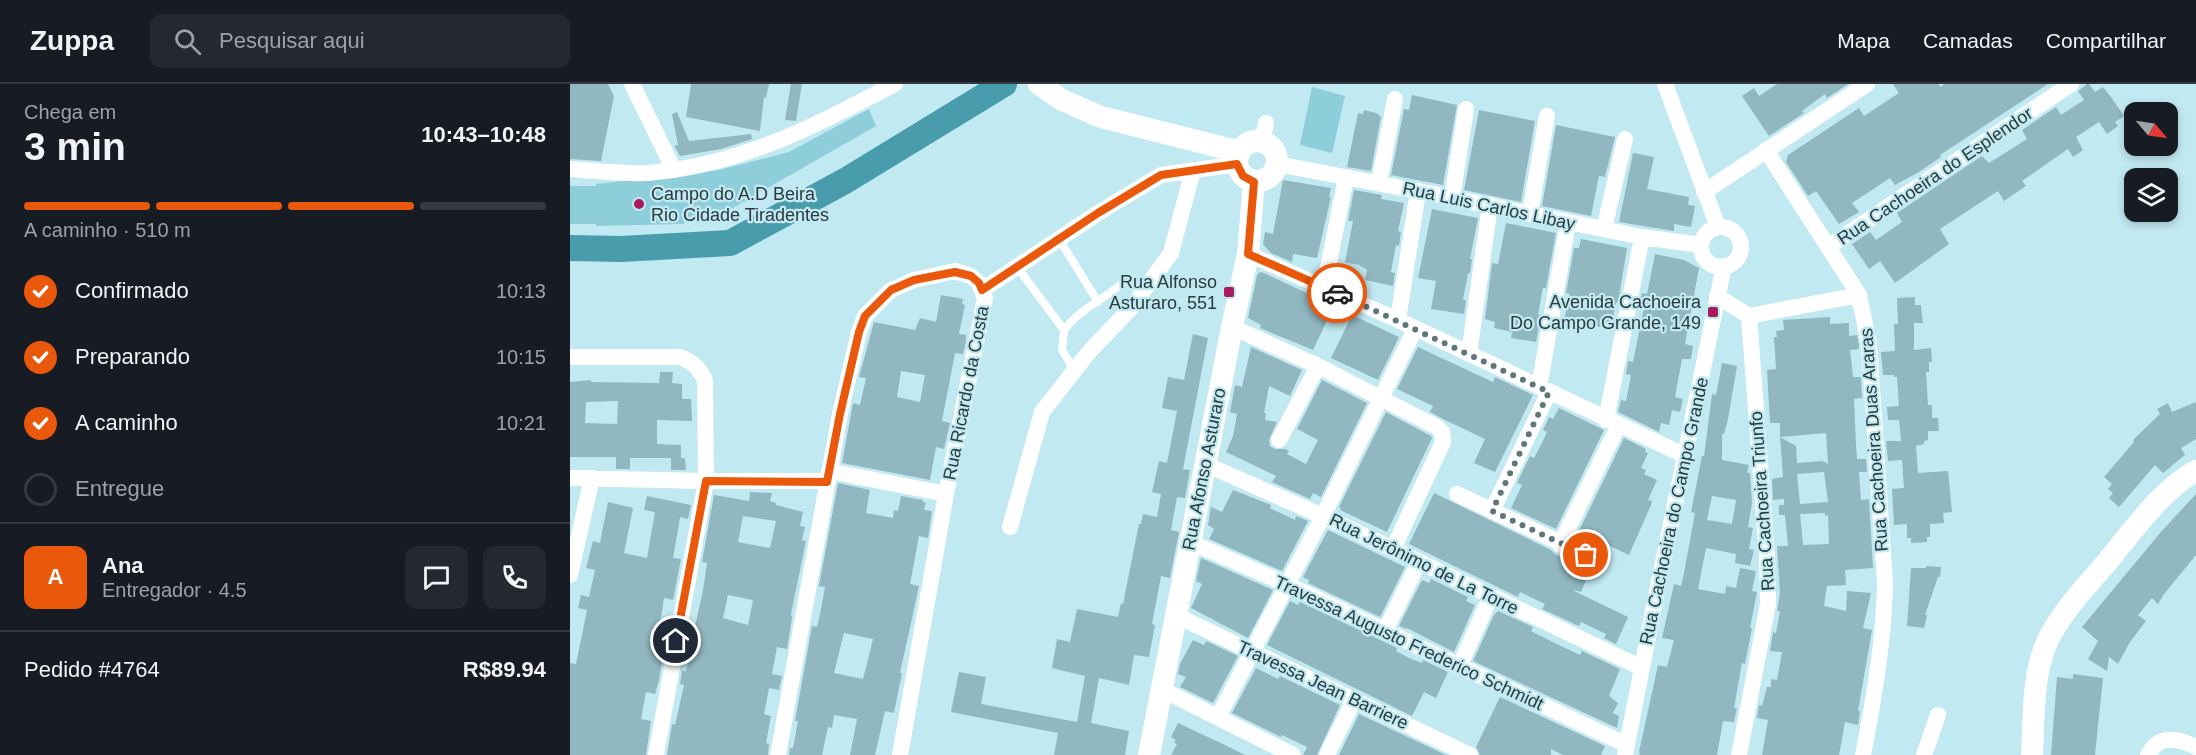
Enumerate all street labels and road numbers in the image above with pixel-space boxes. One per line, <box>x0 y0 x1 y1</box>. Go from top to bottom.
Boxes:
street label: Rua Cachoeira do Esplendor <box>1834 103 2036 249</box>
street label: Rua Luis Carlos Libay <box>1401 178 1577 234</box>
street label: Rua Ricardo da Costa <box>939 303 993 482</box>
street label: Rua Cachoeira Duas Araras <box>1856 328 1892 552</box>
street label: Rua Cachoeira do Campo Grande <box>1636 375 1712 647</box>
street label: Rua Afonso Asturaro <box>1178 386 1230 552</box>
street label: Rua Cachoeira Triunfo <box>1746 410 1778 592</box>
street label: Rua Jerônimo de La Torre <box>1326 509 1522 619</box>
street label: Travessa Augusto Frederico Schmidt <box>1271 572 1547 714</box>
street label: Travessa Jean Barriere <box>1234 637 1412 733</box>

